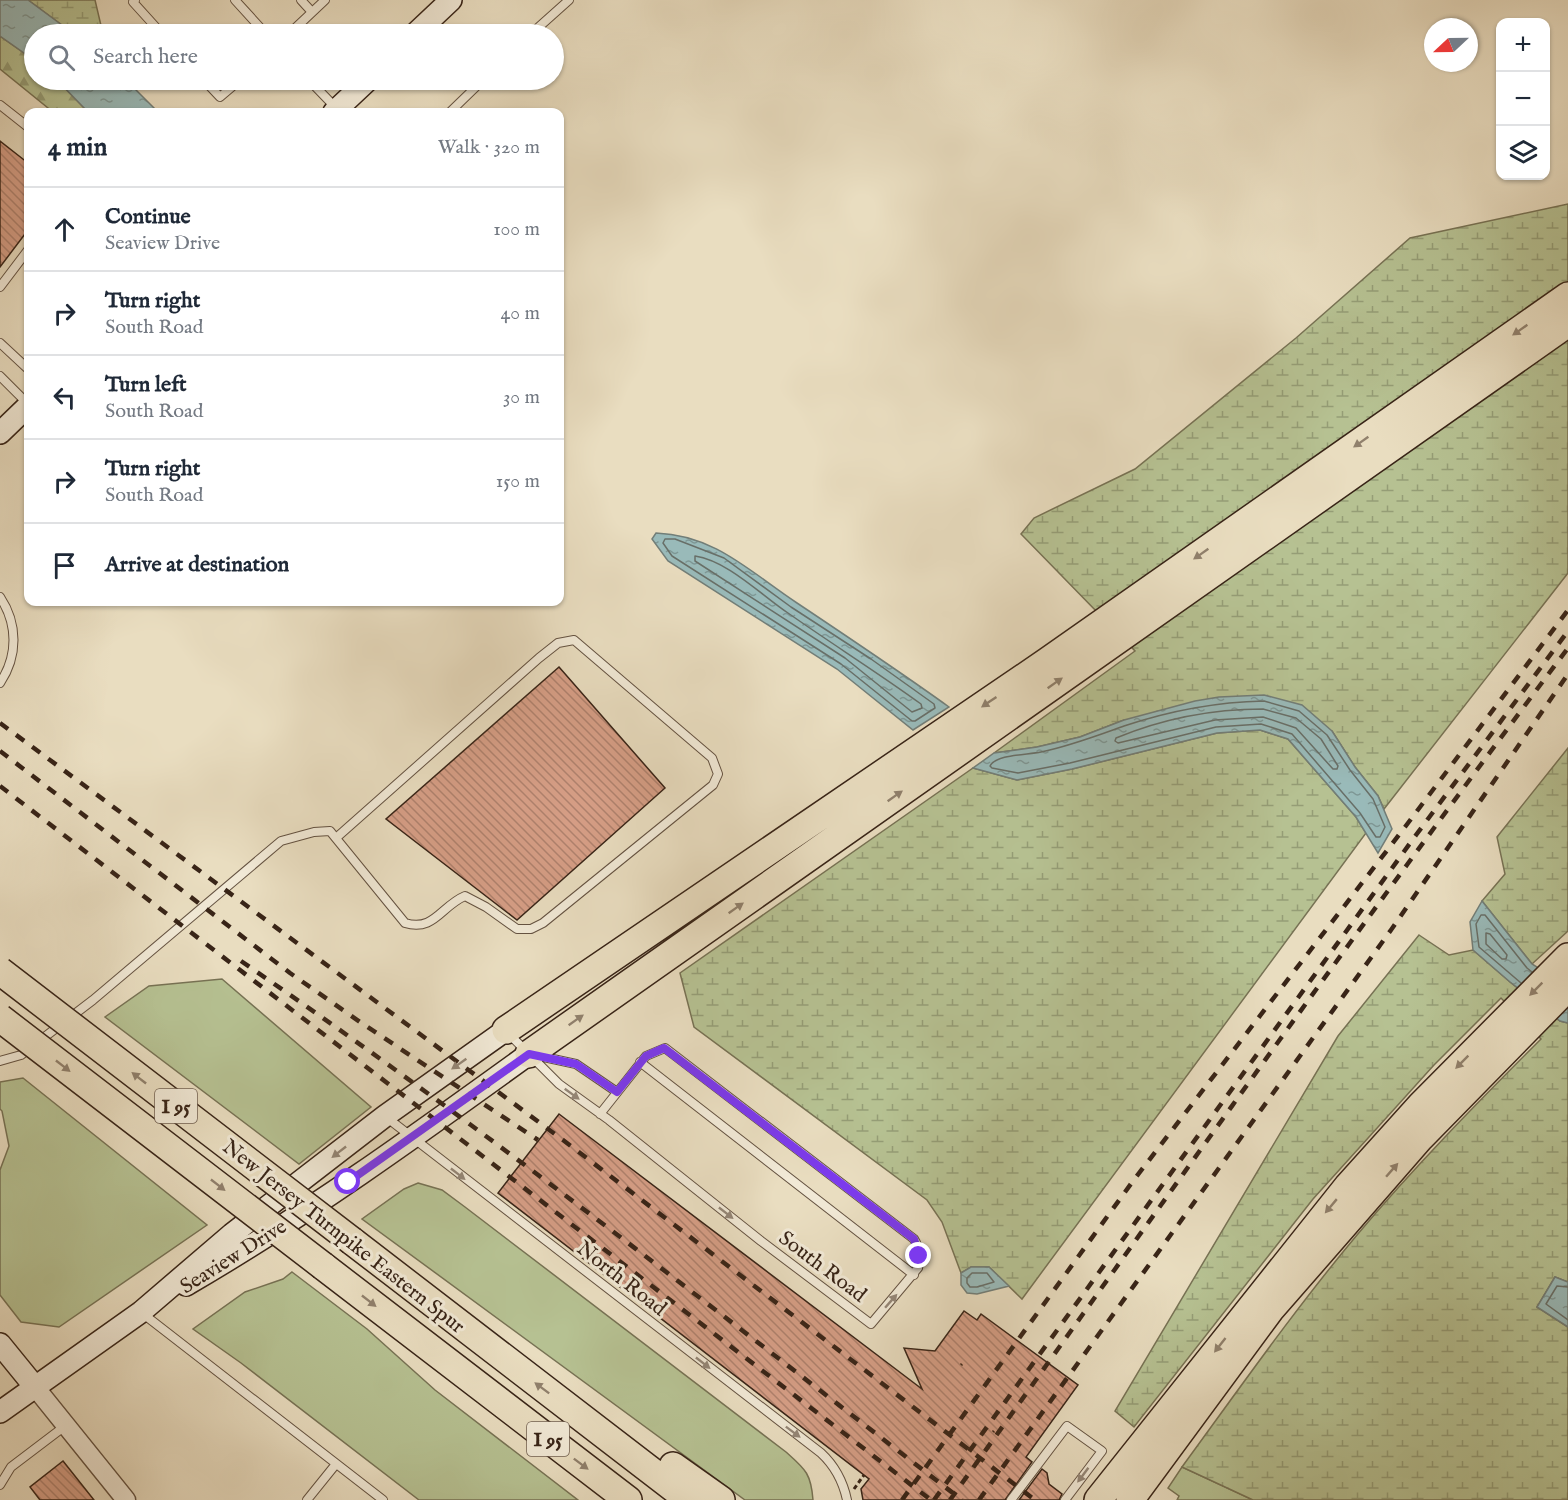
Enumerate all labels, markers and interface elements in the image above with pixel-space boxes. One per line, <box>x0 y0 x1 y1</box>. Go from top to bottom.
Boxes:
north arrow <box>1424 18 1478 72</box>
map controls <box>1496 18 1550 180</box>
button: + <box>1496 18 1550 72</box>
search box <box>24 24 564 90</box>
icon: search <box>45 41 78 74</box>
text: Search here <box>93 43 198 71</box>
button: − <box>1496 72 1550 126</box>
button: layers <box>1496 126 1550 180</box>
text: 4 min <box>48 131 107 164</box>
text: Walk · 320 m <box>438 135 540 160</box>
text: Continue <box>105 203 191 231</box>
icon: ahead <box>48 213 81 246</box>
text: 100 m <box>493 217 540 242</box>
text: Seaview Drive <box>105 231 220 256</box>
text: Turn right <box>105 287 200 315</box>
icon: right <box>48 297 81 330</box>
text: 40 m <box>501 301 540 326</box>
text: South Road <box>105 315 203 340</box>
one-way arrow <box>1513 324 1529 336</box>
text: Turn left <box>105 371 187 399</box>
icon: left <box>48 381 81 414</box>
text: 30 m <box>503 385 540 410</box>
text: South Road <box>105 399 203 424</box>
one-way arrow <box>1353 436 1369 448</box>
text: Turn right <box>105 455 200 483</box>
icon: right <box>48 465 81 498</box>
text: 150 m <box>496 469 540 494</box>
text: South Road <box>105 483 203 508</box>
one-way arrow <box>1193 548 1209 559</box>
icon: arrive <box>48 549 81 582</box>
text: Arrive at destination <box>105 551 289 579</box>
one-way arrow <box>1046 677 1062 689</box>
one-way arrow <box>982 696 998 708</box>
one-way arrow <box>887 790 903 802</box>
one-way arrow <box>727 902 743 914</box>
one-way arrow <box>1529 981 1543 995</box>
one-way arrow <box>568 1014 584 1026</box>
one-way arrow <box>1456 1055 1470 1069</box>
one-way arrow <box>451 1058 467 1070</box>
one-way arrow <box>55 1060 71 1072</box>
one-way arrow <box>131 1071 147 1084</box>
one-way arrow <box>564 1087 579 1099</box>
road number: I 95 <box>155 1089 197 1123</box>
street label: New Jersey Turnpike Eastern Spur <box>216 1134 470 1340</box>
one-way arrow <box>331 1146 347 1159</box>
one-way arrow <box>1385 1163 1398 1178</box>
route start <box>334 1168 360 1194</box>
one-way arrow <box>450 1168 466 1181</box>
one-way arrow <box>210 1178 225 1190</box>
one-way arrow <box>1325 1198 1338 1213</box>
one-way arrow <box>718 1207 733 1219</box>
street label: Seaview Drive <box>175 1214 293 1301</box>
street label: South Road <box>773 1225 872 1310</box>
street label: North Road <box>571 1236 672 1323</box>
route end <box>905 1242 931 1268</box>
one-way arrow <box>884 1294 897 1309</box>
one-way arrow <box>362 1295 377 1307</box>
one-way arrow <box>1215 1337 1227 1352</box>
one-way arrow <box>695 1357 711 1369</box>
one-way arrow <box>535 1382 551 1394</box>
road number: I 95 <box>527 1422 569 1456</box>
one-way arrow <box>784 1426 800 1438</box>
one-way arrow <box>572 1458 588 1470</box>
one-way arrow <box>1077 1467 1090 1483</box>

